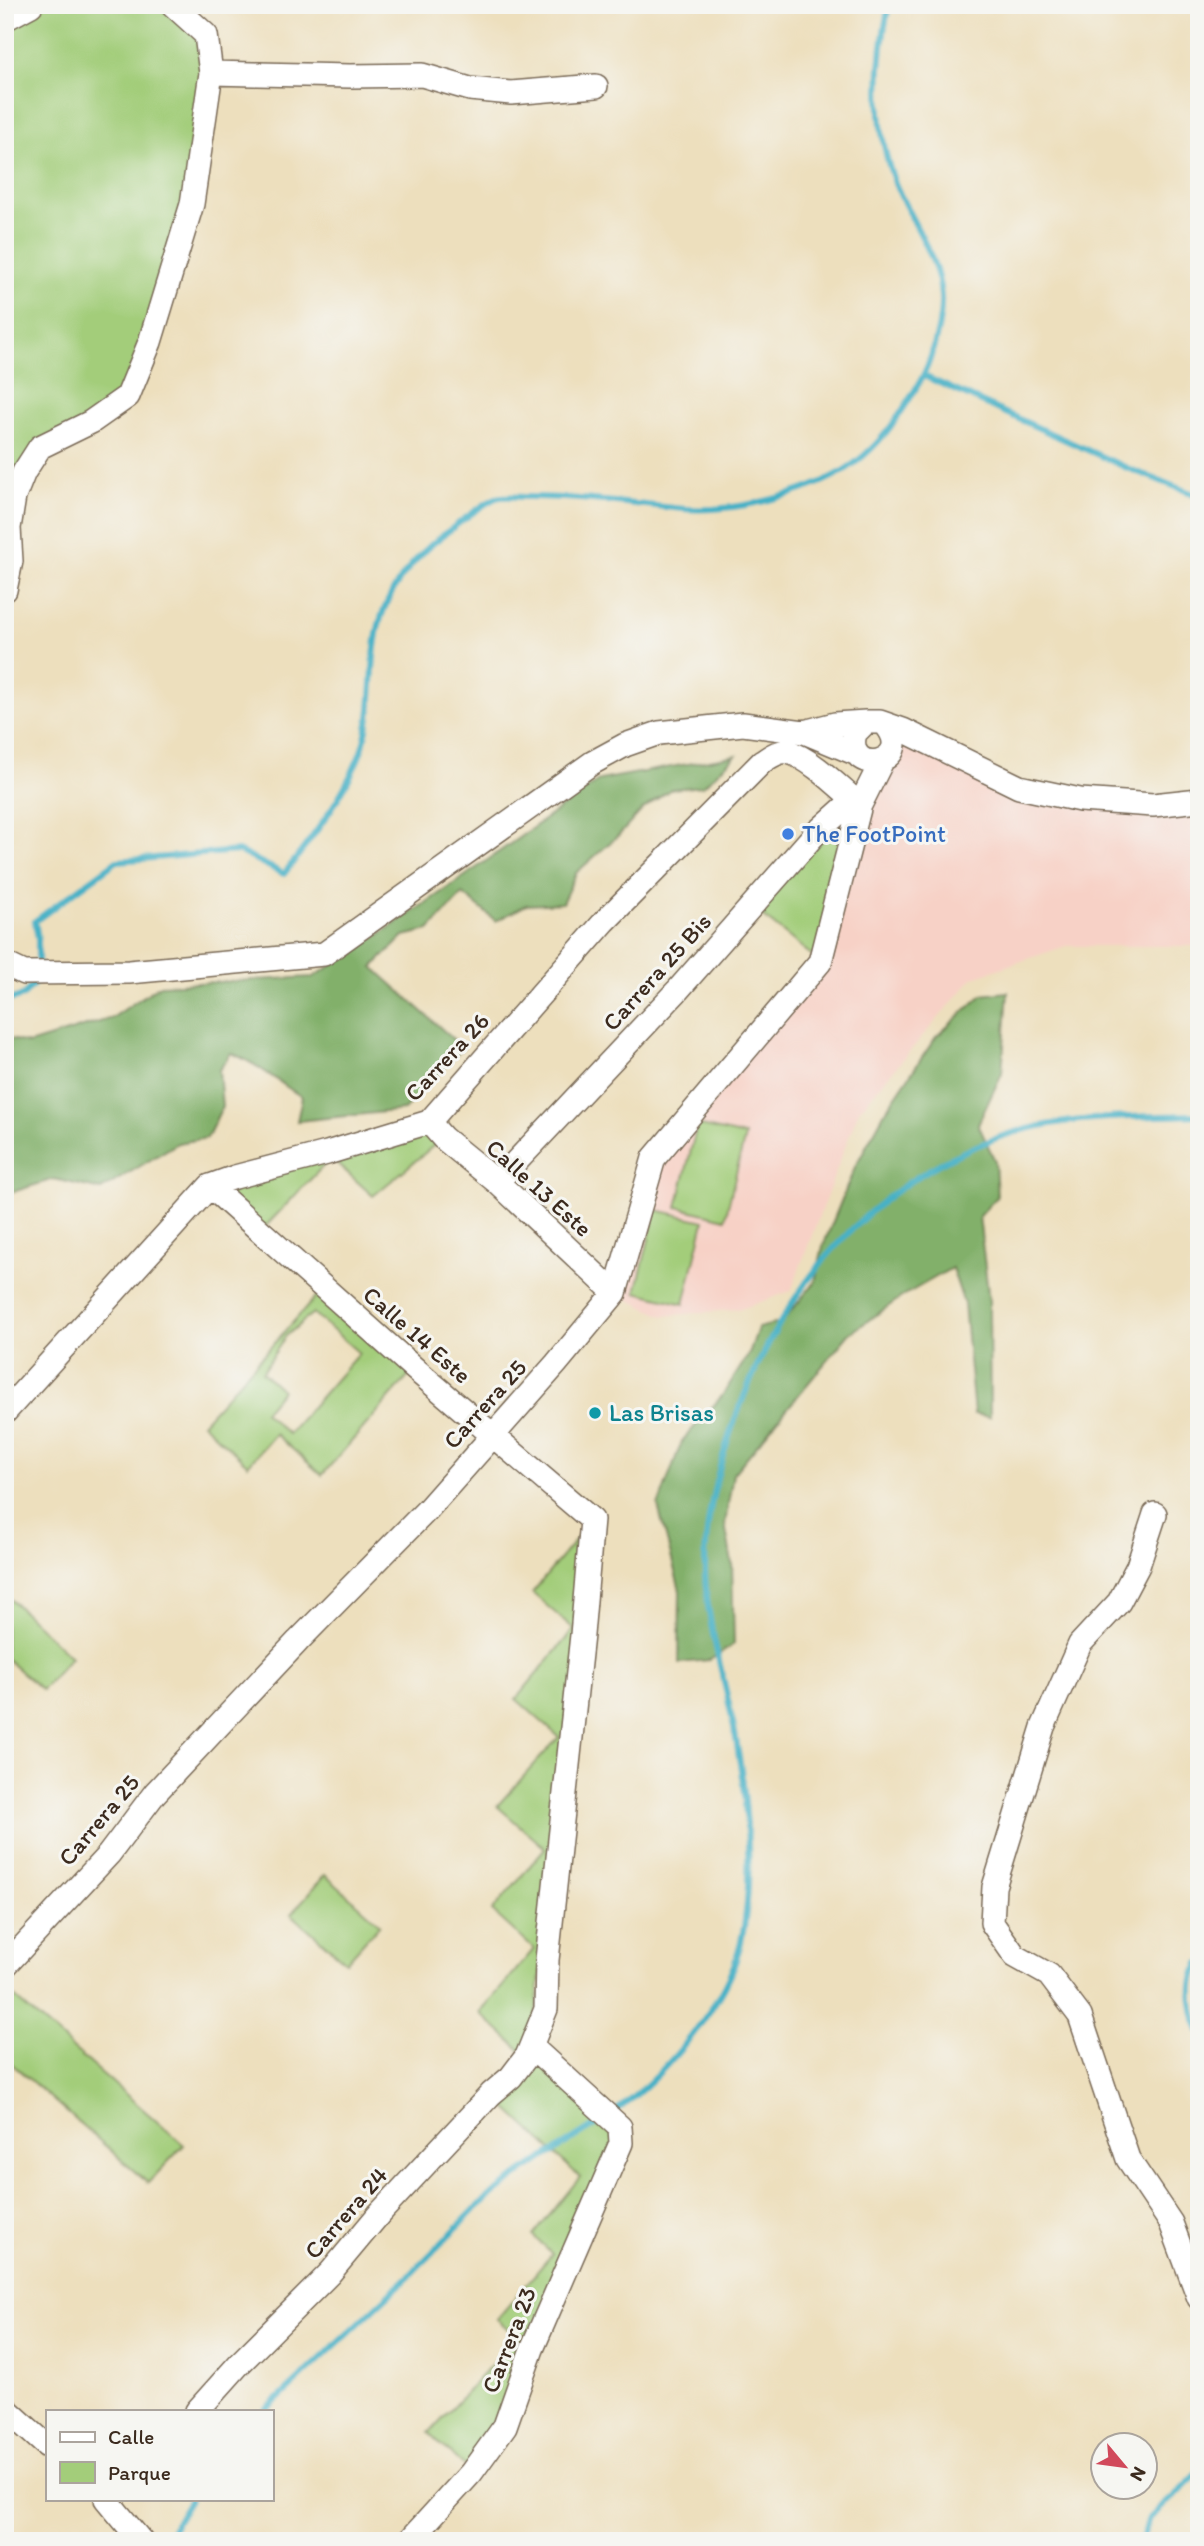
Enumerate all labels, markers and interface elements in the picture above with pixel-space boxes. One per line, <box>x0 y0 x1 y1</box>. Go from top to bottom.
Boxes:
place label: The FootPoint <box>802 819 946 848</box>
marker: The FootPoint <box>780 826 796 842</box>
street label: Carrera 25 Bis <box>596 907 717 1036</box>
street label: Carrera 26 <box>398 1006 495 1107</box>
street label: Calle 13 Este <box>480 1133 598 1243</box>
street label: Calle 14 Este <box>357 1280 477 1389</box>
street label: Carrera 25 <box>437 1353 532 1454</box>
place label: Las Brisas <box>609 1398 714 1427</box>
marker: Las Brisas <box>587 1405 603 1421</box>
street label: Carrera 25 <box>52 1768 145 1871</box>
street label: Carrera 24 <box>298 2161 393 2265</box>
street label: Carrera 23 <box>475 2283 542 2397</box>
legend <box>46 2410 273 2500</box>
text: Calle <box>108 2424 154 2449</box>
north arrow <box>1088 2430 1158 2500</box>
text: Parque <box>108 2460 171 2485</box>
text: N <box>1125 2463 1152 2485</box>

